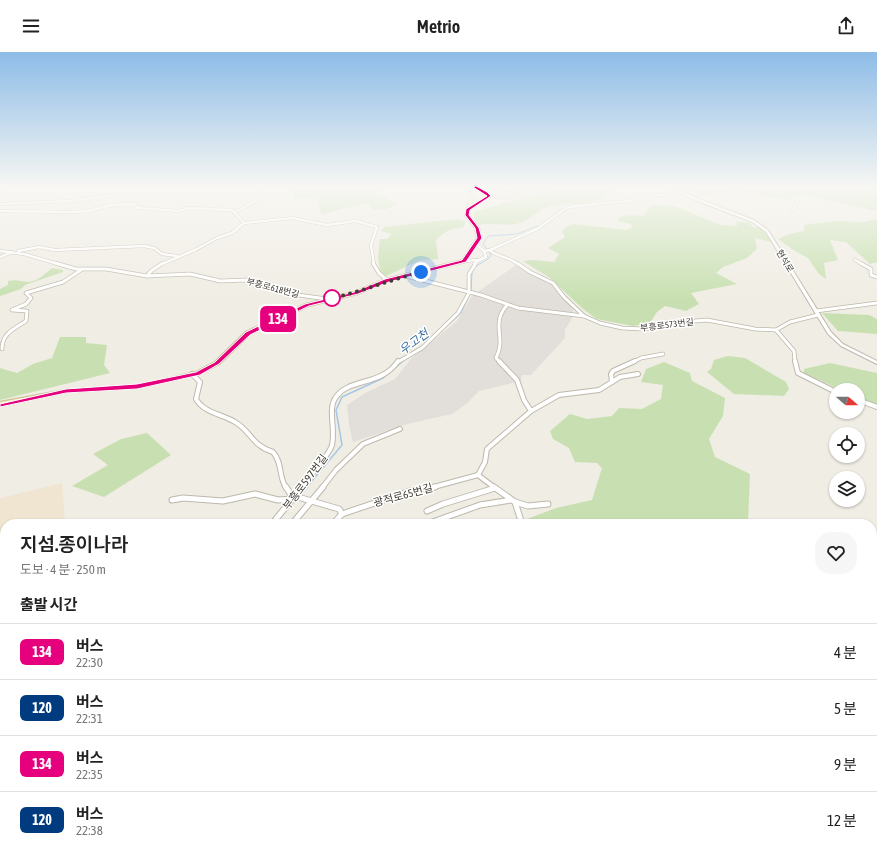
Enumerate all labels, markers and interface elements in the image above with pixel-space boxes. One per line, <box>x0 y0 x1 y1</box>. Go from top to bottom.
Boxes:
icon: menu <box>20 15 42 37</box>
icon: share <box>835 15 857 37</box>
text: Metrio <box>417 16 460 37</box>
street label: 현석로 <box>774 248 796 274</box>
your location <box>411 262 431 282</box>
street label: 부흥로618번길 <box>246 276 300 300</box>
unlabelled marker <box>323 289 341 307</box>
line badge: 134 <box>255 306 301 332</box>
text: 134 <box>268 311 288 327</box>
street label: 부흥로573번길 <box>640 317 694 333</box>
water label: 우고천 <box>396 325 433 357</box>
north arrow <box>829 383 865 419</box>
map controls <box>829 383 865 507</box>
button: locate <box>829 427 865 463</box>
street label: 부흥로597번길 <box>280 452 330 512</box>
button: layers <box>829 471 865 507</box>
street label: 광적로65번길 <box>372 481 434 509</box>
button: heart <box>815 532 857 574</box>
text: 지섬.종이나라 <box>20 533 128 555</box>
text: 도보 · 4 분 · 250 m <box>20 562 106 577</box>
text: 출발 시간 <box>20 596 77 613</box>
text: 버스 <box>76 637 104 654</box>
text: 134 <box>32 644 52 660</box>
text: 4 분 <box>834 644 857 661</box>
text: 22:30 <box>76 655 103 670</box>
text: 버스 <box>76 693 104 710</box>
text: 120 <box>32 700 52 716</box>
text: 5 분 <box>834 700 857 717</box>
text: 22:31 <box>76 711 103 726</box>
text: 버스 <box>76 749 104 766</box>
text: 134 <box>32 756 52 772</box>
text: 9 분 <box>834 756 857 773</box>
text: 22:35 <box>76 767 103 782</box>
text: 버스 <box>76 805 104 822</box>
text: 120 <box>32 812 52 828</box>
text: 12 분 <box>827 812 857 829</box>
text: 22:38 <box>76 823 103 838</box>

